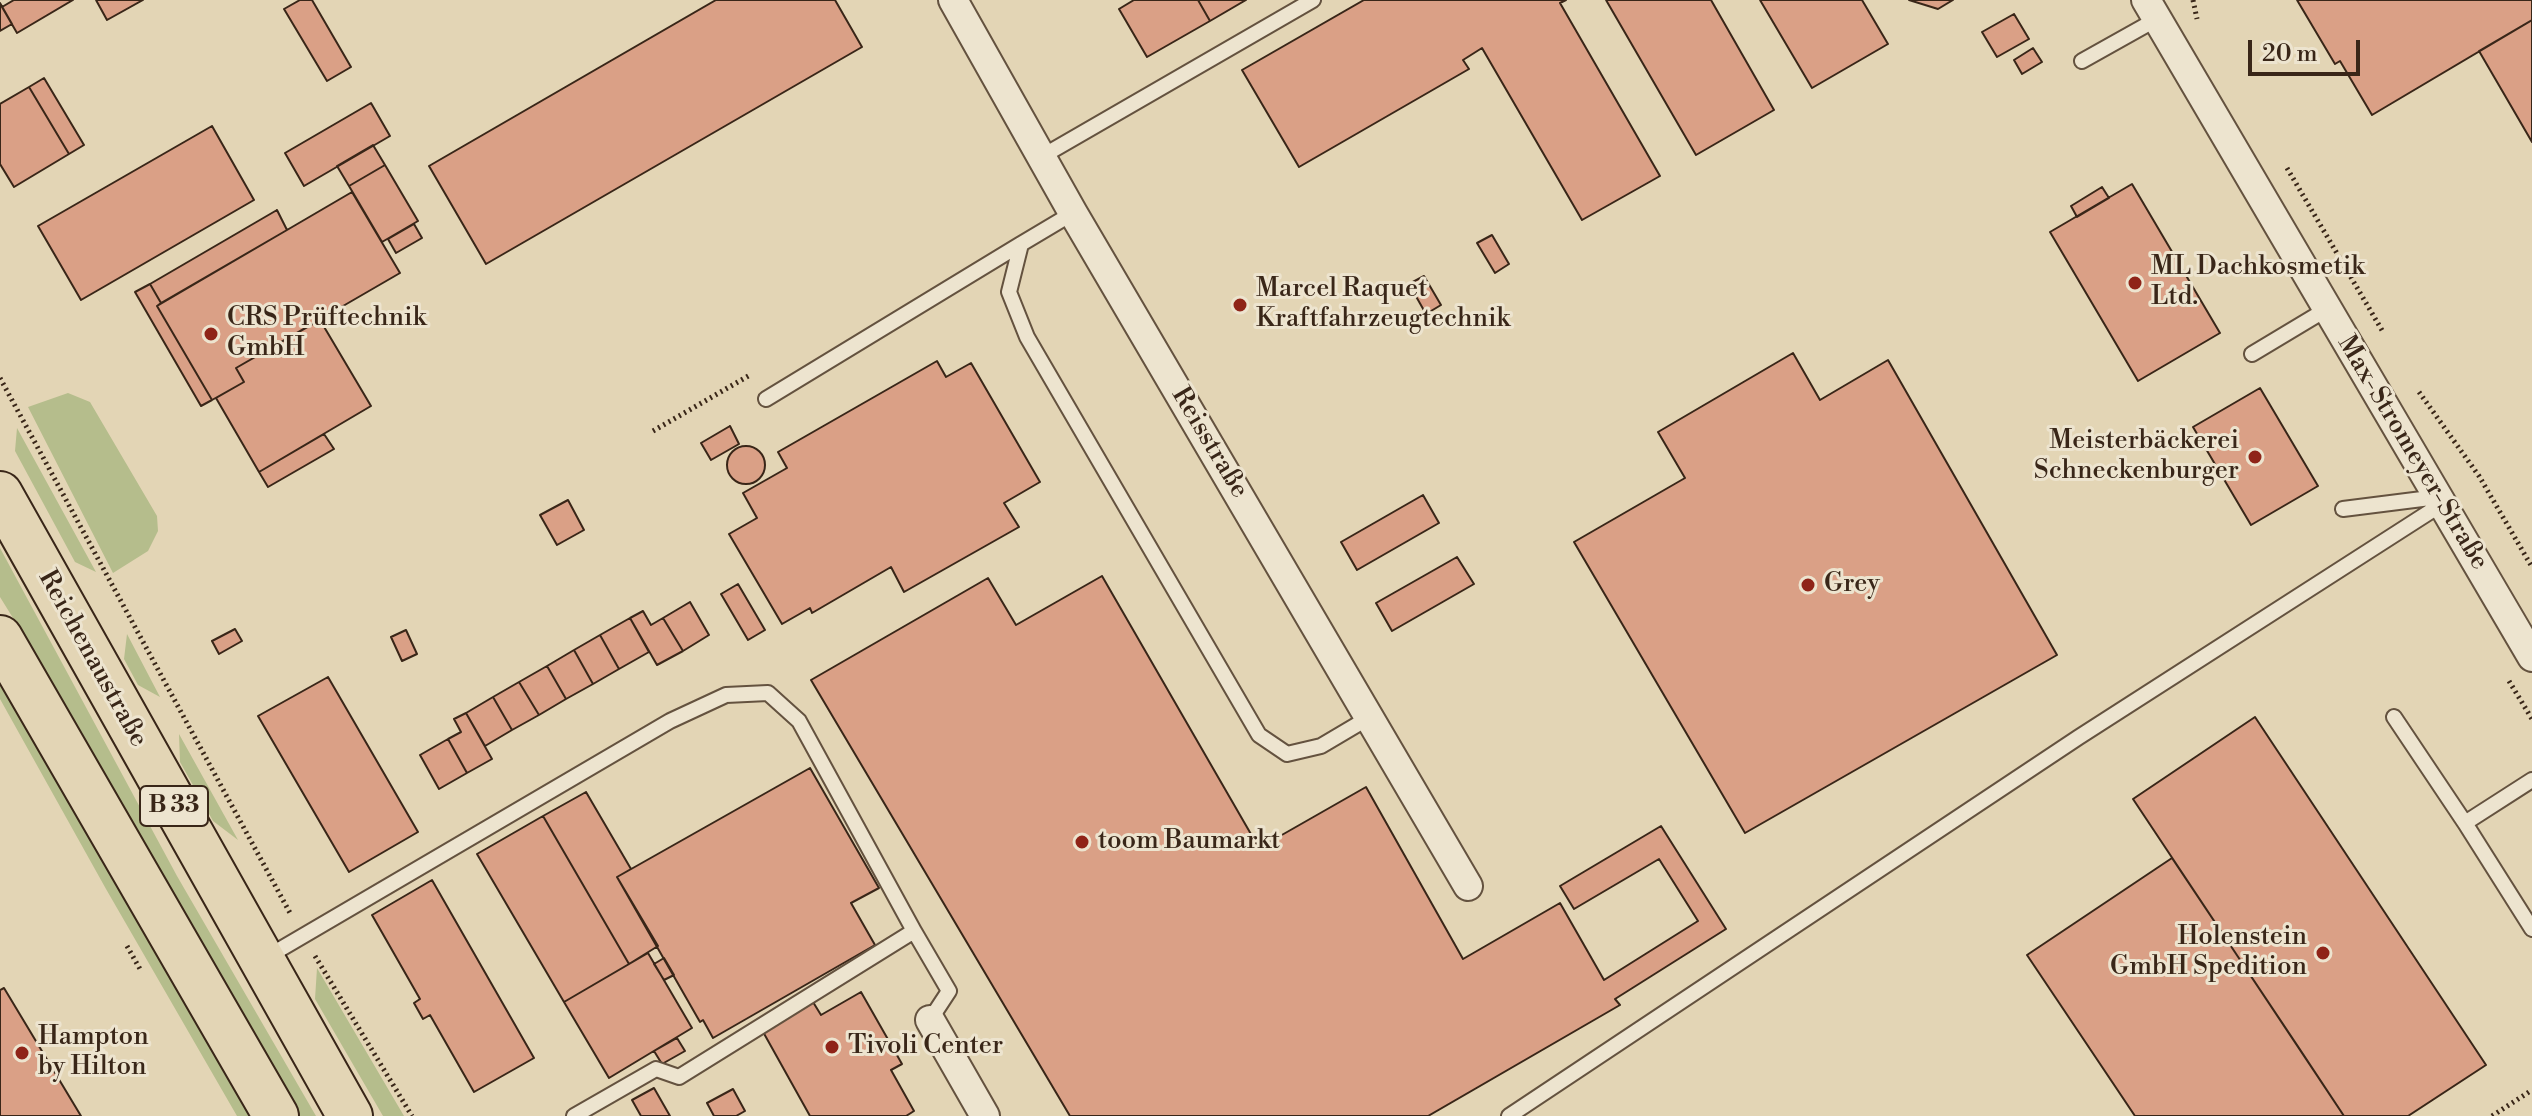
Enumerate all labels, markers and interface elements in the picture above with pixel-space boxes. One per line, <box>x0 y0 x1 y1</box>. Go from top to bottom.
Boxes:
scale bar <box>2252 24 2364 74</box>
text: 20 m <box>2262 39 2318 69</box>
place label: ML Dachkosmetik Ltd. <box>2151 252 2365 314</box>
place label: Marcel Raquet Kraftfahrzeugtechnik <box>1256 274 1510 336</box>
marker: ML Dachkosmetik Ltd. <box>2126 274 2144 292</box>
marker: Marcel Raquet Kraftfahrzeugtechnik <box>1231 296 1249 314</box>
place label: CRS Prüftechnik GmbH <box>227 303 426 364</box>
marker: CRS Prüftechnik GmbH <box>202 325 220 343</box>
street label: Max-Stromeyer-Straße <box>2330 330 2494 576</box>
street label: Reisstraße <box>1164 382 1254 504</box>
place label: Meisterbäckerei Schneckenburger <box>2034 426 2239 488</box>
marker: Meisterbäckerei Schneckenburger <box>2246 448 2264 466</box>
street label: Reichenaustraße <box>31 565 153 753</box>
place label: Grey <box>1824 569 1880 601</box>
marker: Grey <box>1799 576 1817 594</box>
road number: B 33 <box>140 786 208 826</box>
place label: toom Baumarkt <box>1098 826 1280 858</box>
marker: toom Baumarkt <box>1073 833 1091 851</box>
place label: Holenstein GmbH Spedition <box>2110 922 2307 984</box>
marker: Holenstein GmbH Spedition <box>2314 944 2332 962</box>
place label: Hampton by Hilton <box>38 1022 149 1084</box>
place label: Tivoli Center <box>848 1031 1003 1063</box>
marker: Tivoli Center <box>823 1038 841 1056</box>
marker: Hampton by Hilton <box>13 1044 31 1062</box>

